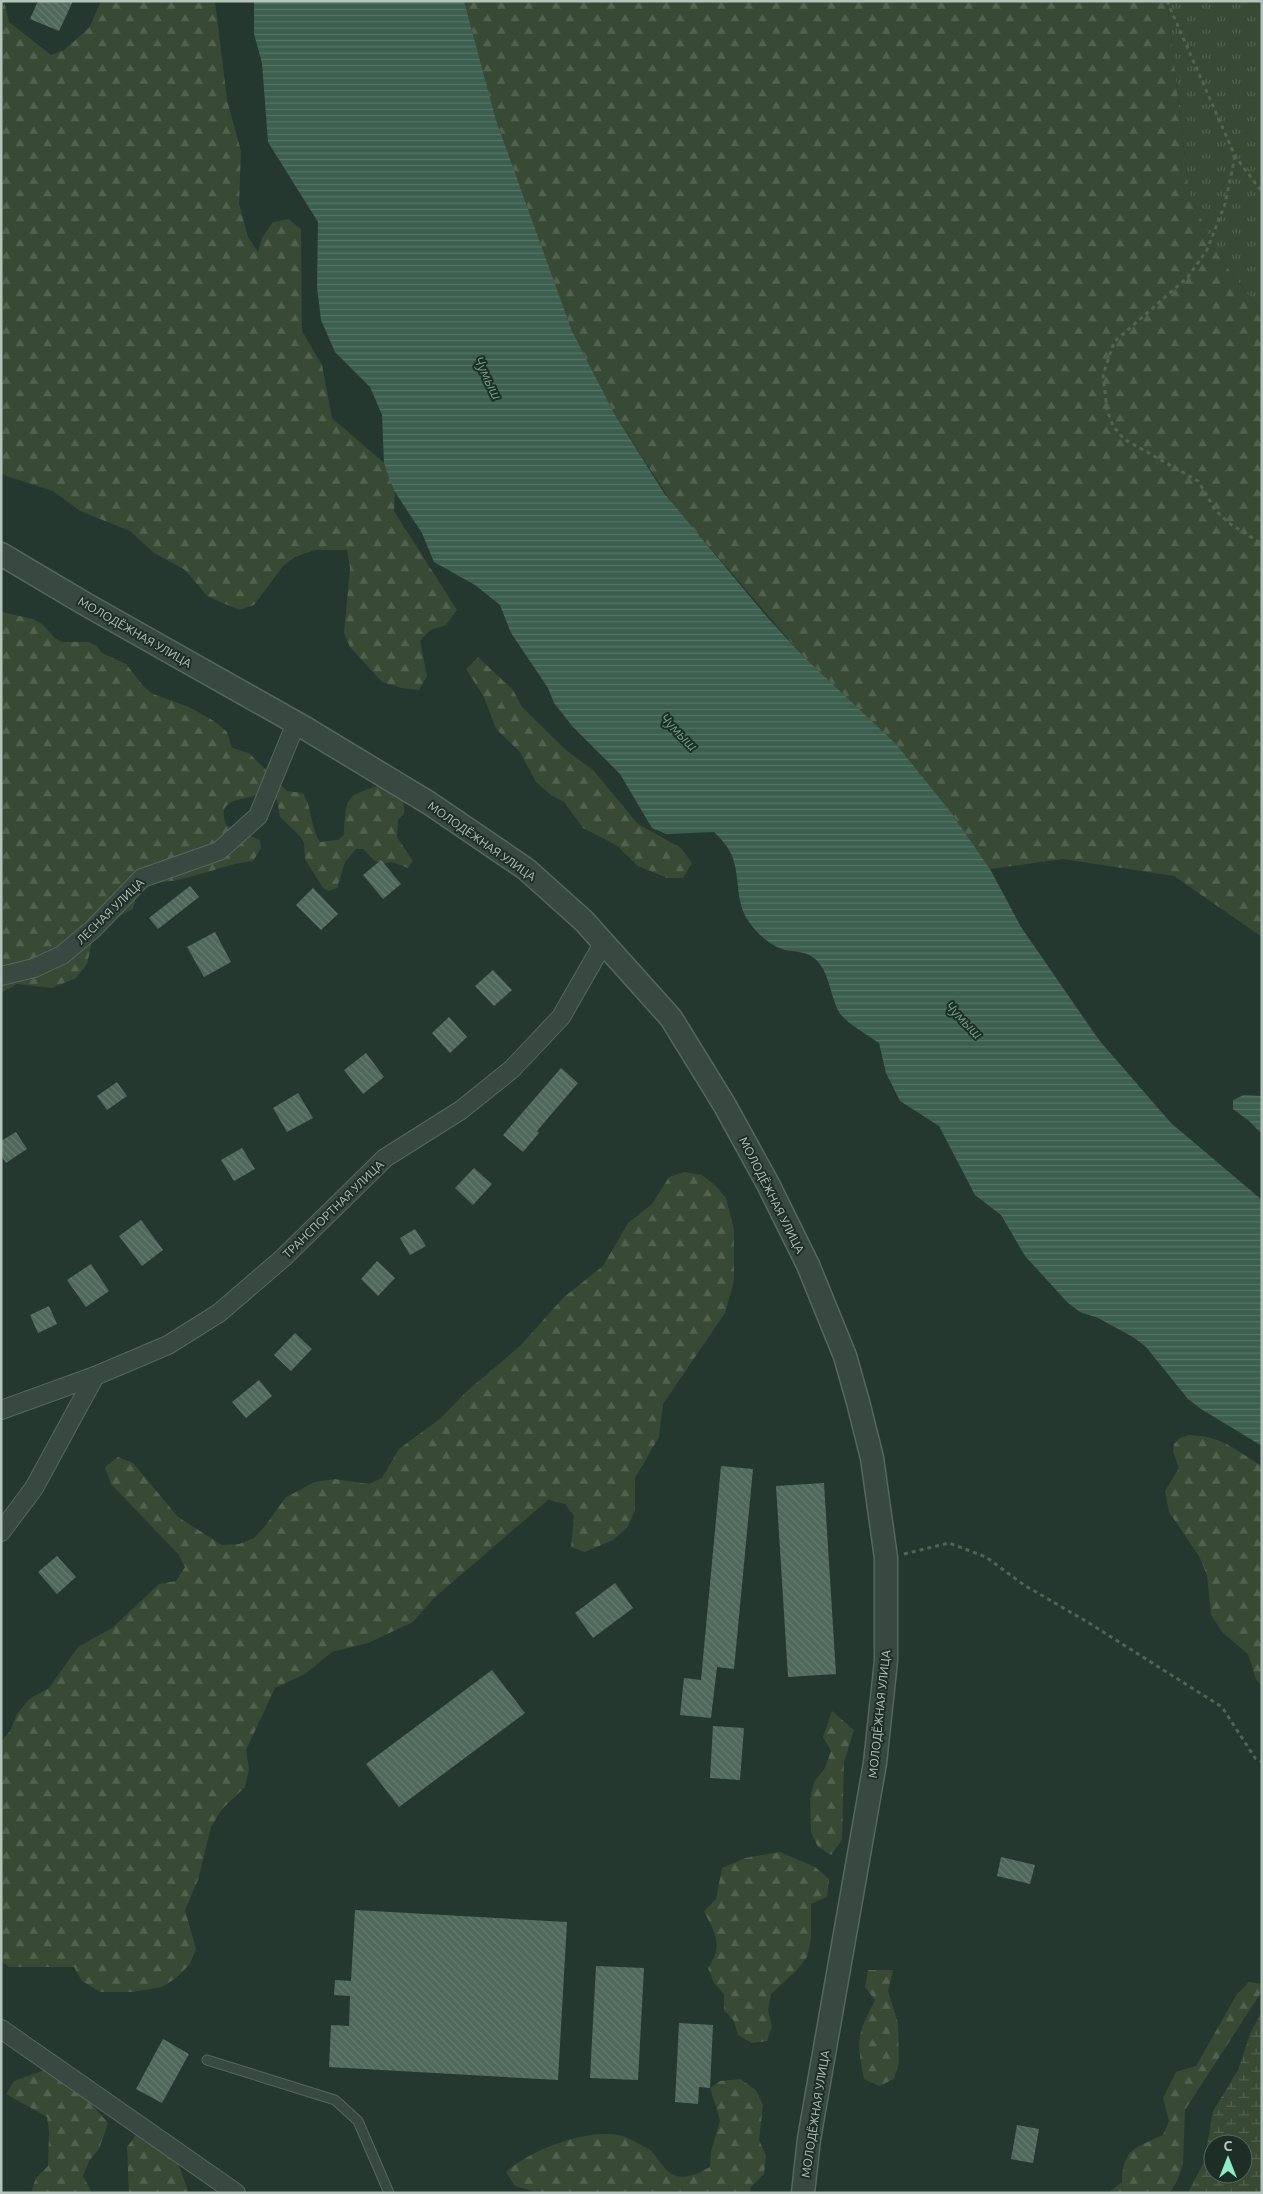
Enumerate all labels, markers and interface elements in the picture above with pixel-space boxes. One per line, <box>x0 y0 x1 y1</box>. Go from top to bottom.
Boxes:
water label: Чумыш <box>471 354 505 403</box>
street label: МОЛОДЁЖНАЯ УЛИЦА <box>76 594 194 670</box>
water label: Чумыш <box>657 710 701 754</box>
street label: МОЛОДЁЖНАЯ УЛИЦА <box>426 799 539 883</box>
street label: ЛЕСНАЯ УЛИЦА <box>74 876 146 946</box>
water label: Чумыш <box>942 998 986 1042</box>
street label: МОЛОДЁЖНАЯ УЛИЦА <box>737 1135 807 1255</box>
street label: ТРАНСПОРТНАЯ УЛИЦА <box>280 1157 386 1260</box>
street label: МОЛОДЁЖНАЯ УЛИЦА <box>866 1649 892 1779</box>
street label: МОЛОДЁЖНАЯ УЛИЦА <box>799 2049 832 2179</box>
north arrow <box>1203 2134 1253 2184</box>
text: С <box>1224 2138 1233 2154</box>

